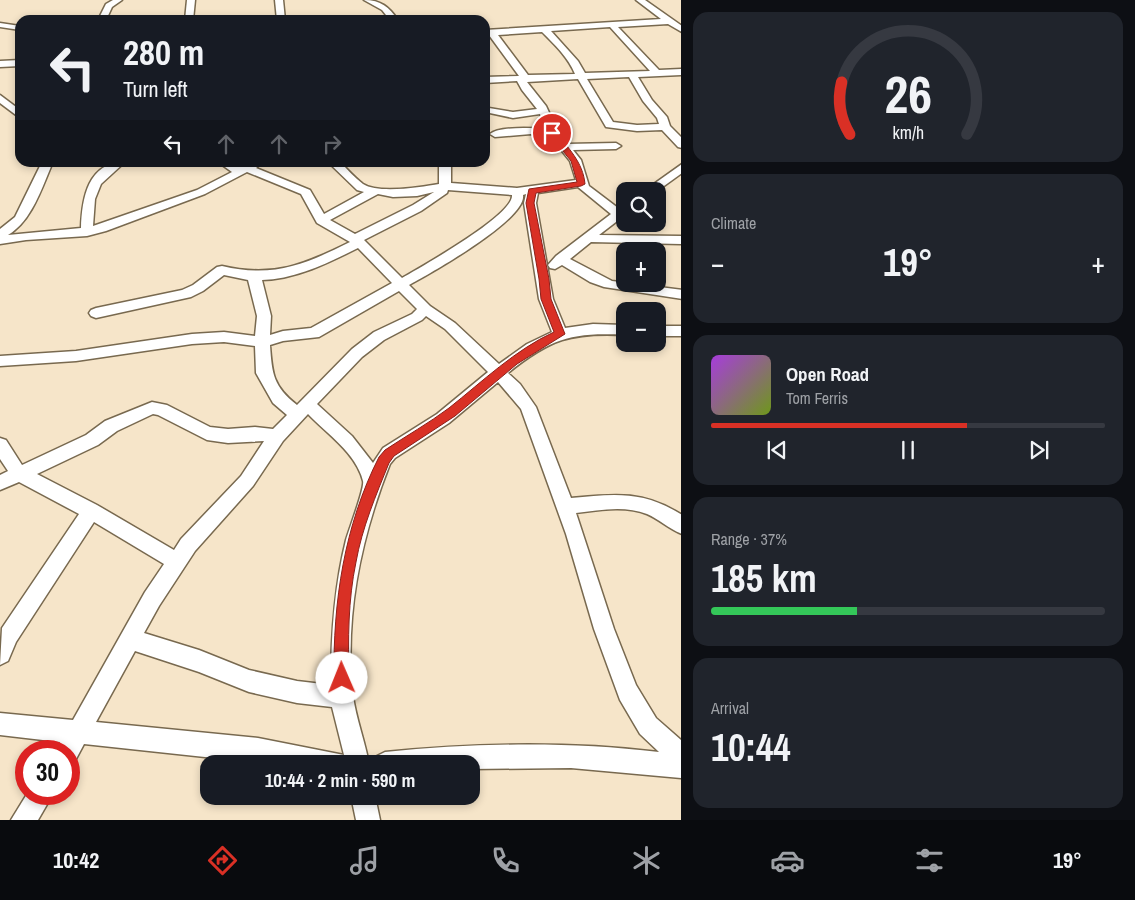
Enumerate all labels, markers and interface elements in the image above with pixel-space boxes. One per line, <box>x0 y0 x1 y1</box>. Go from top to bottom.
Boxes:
text: 280 m <box>123 29 204 76</box>
icon: left <box>40 35 105 100</box>
text: 26 <box>884 59 932 129</box>
text: Turn left <box>123 74 188 104</box>
pin <box>531 112 573 154</box>
icon: arrive <box>538 119 566 147</box>
text: km/h <box>892 121 924 145</box>
icon: left <box>159 130 187 158</box>
icon: ahead <box>212 130 240 158</box>
icon: ahead <box>265 130 293 158</box>
icon: right <box>318 130 346 158</box>
map controls <box>616 182 666 352</box>
button: search <box>616 182 666 232</box>
text: Climate <box>711 212 756 234</box>
text: 19° <box>883 237 933 288</box>
button: + <box>616 242 666 292</box>
text: − <box>711 244 724 282</box>
text: + <box>1092 244 1105 282</box>
button: − <box>616 302 666 352</box>
text: Open Road <box>786 361 869 387</box>
text: Tom Ferris <box>786 387 848 409</box>
icon: previous <box>763 436 791 464</box>
icon: pause <box>894 436 922 464</box>
icon: next <box>1025 436 1053 464</box>
text: Range · 37% <box>711 528 787 550</box>
text: 185 km <box>711 553 817 604</box>
position arrow <box>315 651 367 703</box>
text: Arrival <box>711 697 749 719</box>
text: 10:44 <box>711 722 791 773</box>
speed limit sign: 30 <box>15 740 80 805</box>
text: 10:44 · 2 min · 590 m <box>265 767 415 793</box>
icon: directions <box>205 843 240 878</box>
icon: music <box>347 843 382 878</box>
icon: phone <box>488 843 523 878</box>
icon: climate <box>629 843 664 878</box>
icon: car <box>770 843 805 878</box>
icon: filters <box>912 843 947 878</box>
text: 10:42 <box>53 845 99 875</box>
text: 19° <box>1053 845 1082 875</box>

